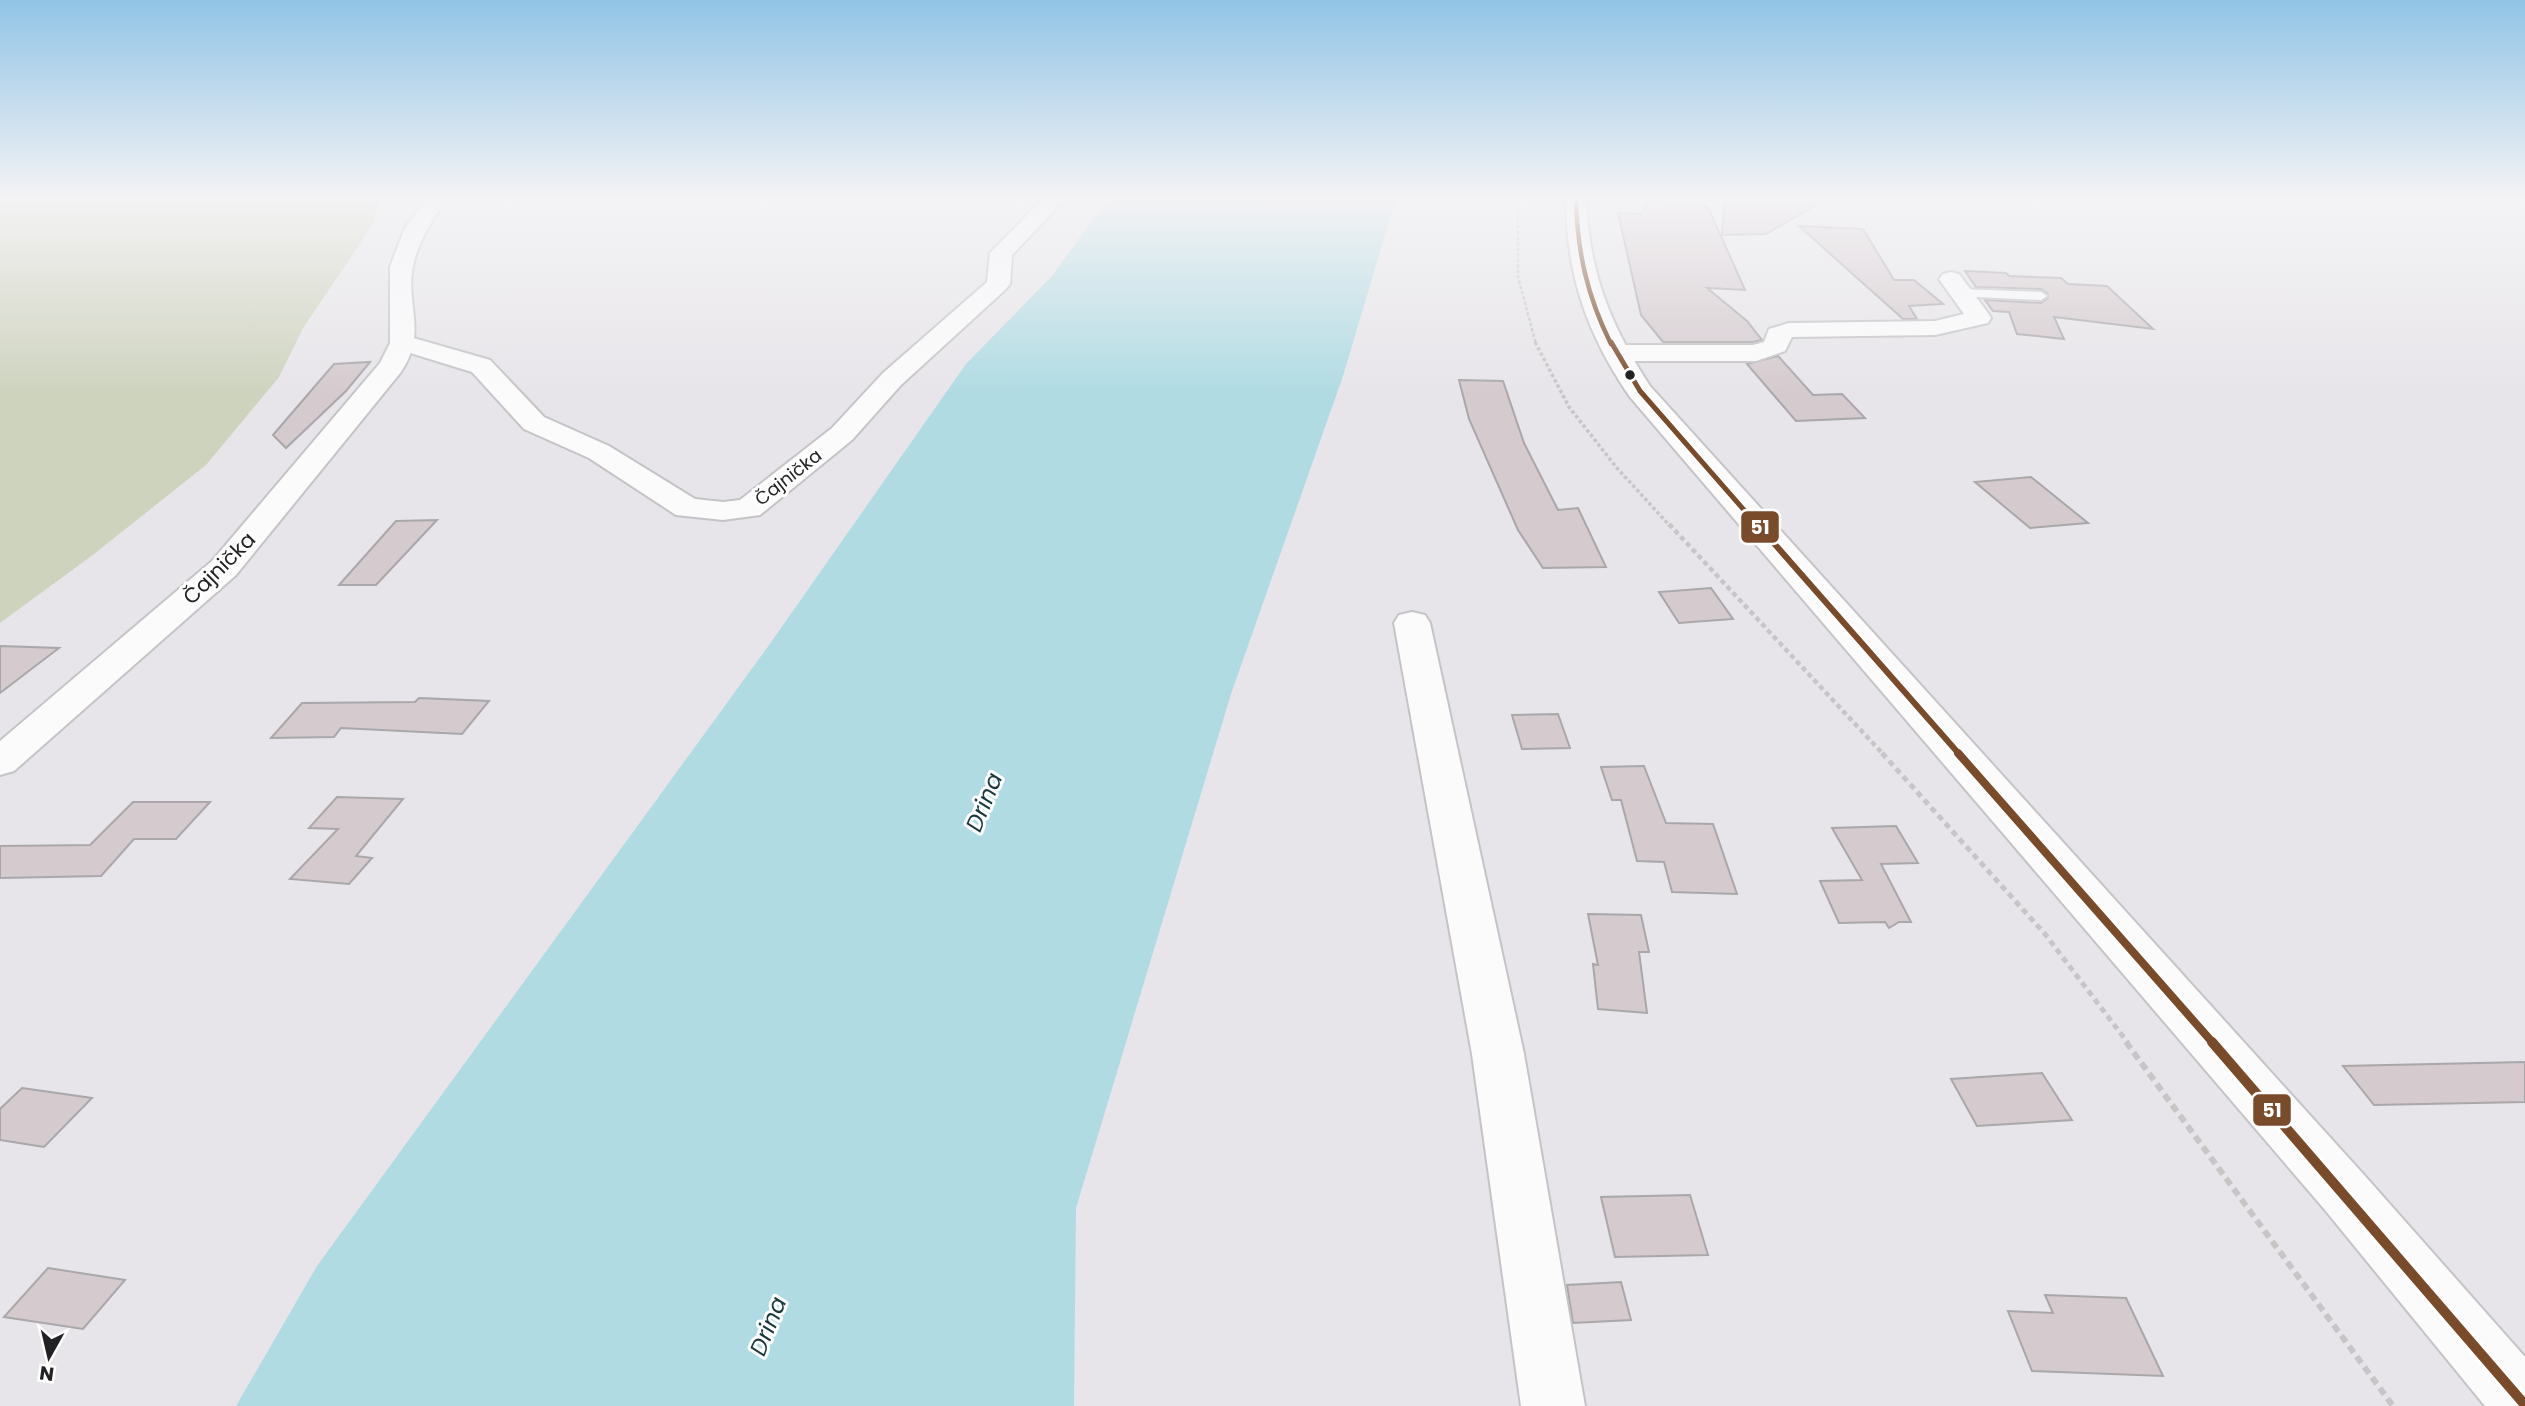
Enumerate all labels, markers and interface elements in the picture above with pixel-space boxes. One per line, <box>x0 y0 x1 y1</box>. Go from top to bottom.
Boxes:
unlabelled marker <box>1623 368 1637 382</box>
street label: Čajnička <box>749 443 827 511</box>
line badge: 51 <box>1740 510 1780 544</box>
text: 51 <box>1750 514 1770 541</box>
street label: Čajnička <box>176 525 262 611</box>
water label: Drina <box>958 768 1010 836</box>
line badge: 51 <box>2252 1093 2292 1127</box>
text: 51 <box>2262 1097 2282 1124</box>
water label: Drina <box>742 1292 794 1360</box>
north arrow <box>14 1322 84 1392</box>
text: N <box>38 1359 56 1388</box>

